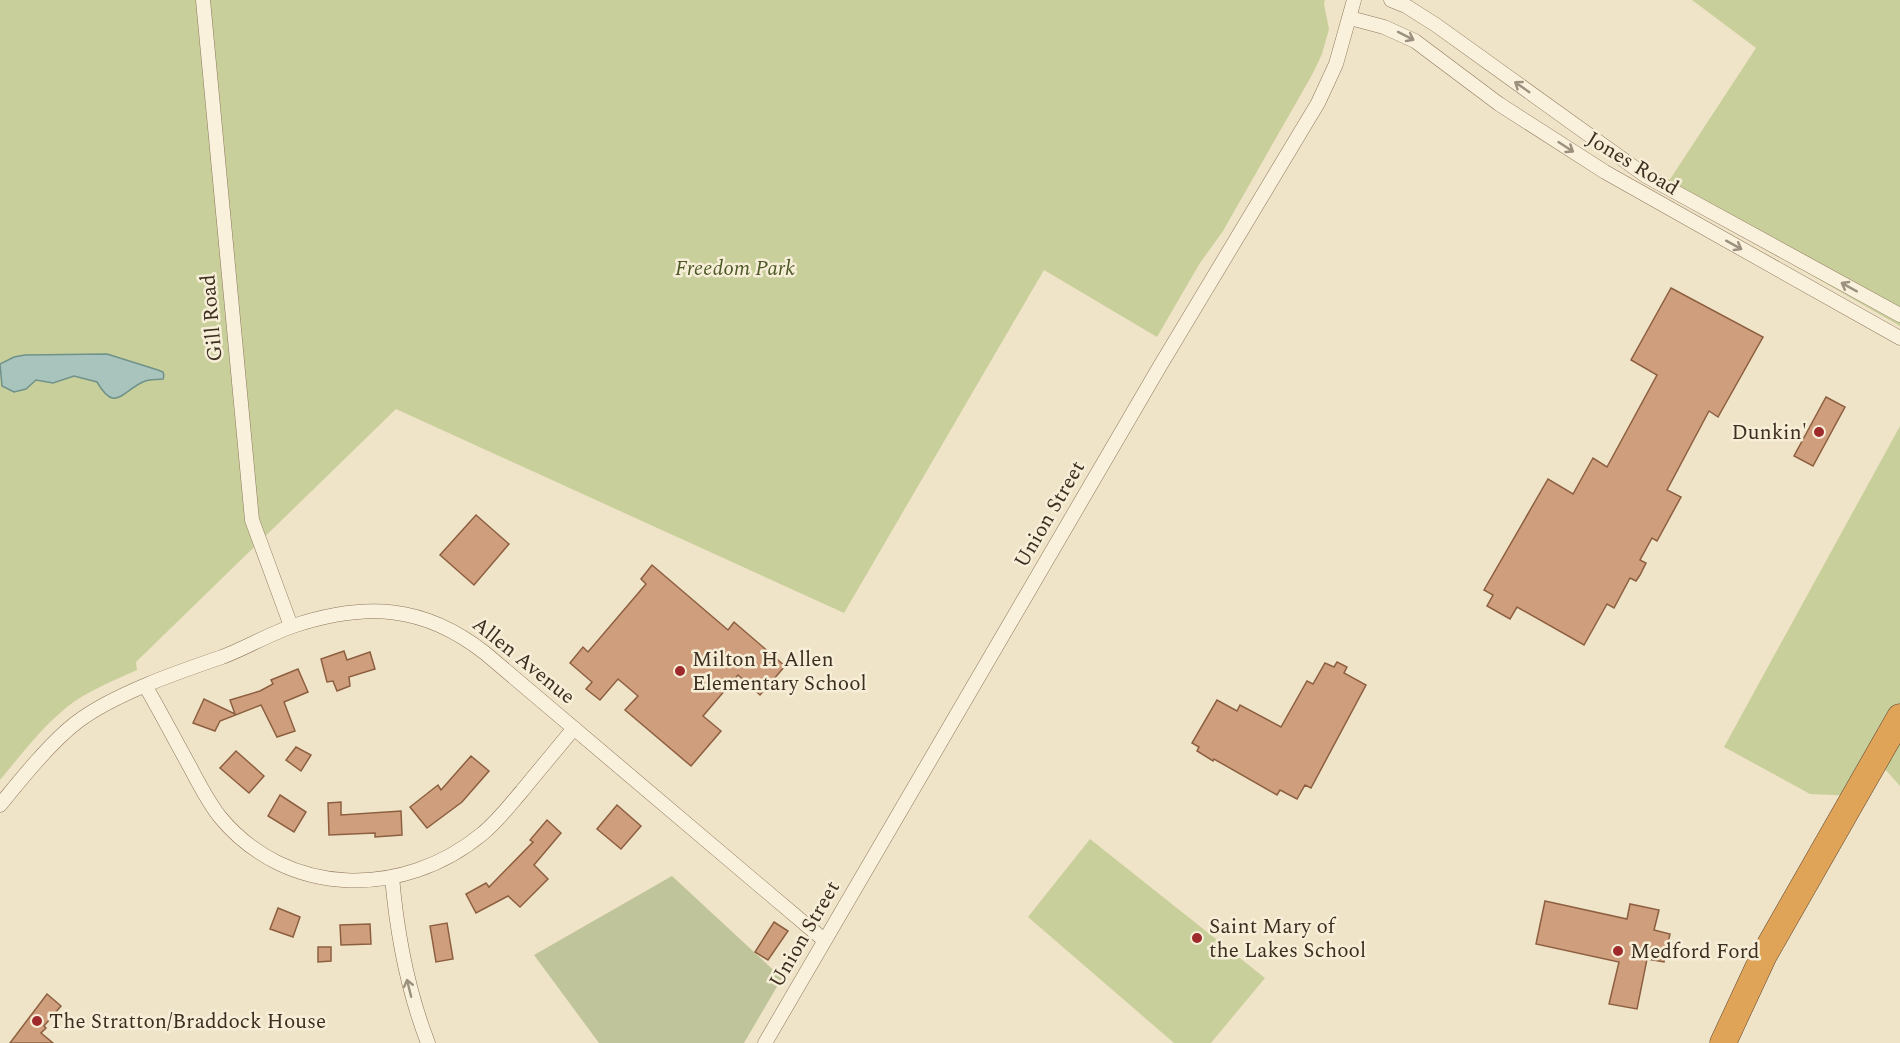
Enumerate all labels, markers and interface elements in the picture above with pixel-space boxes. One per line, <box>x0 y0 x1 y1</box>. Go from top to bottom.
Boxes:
one-way arrow <box>1396 31 1414 43</box>
one-way arrow <box>1514 81 1530 93</box>
street label: Jones Road <box>1580 124 1685 204</box>
one-way arrow <box>1557 141 1574 153</box>
one-way arrow <box>1725 240 1743 251</box>
park label: Freedom Park <box>675 253 795 285</box>
street label: Gill Road <box>192 273 232 363</box>
one-way arrow <box>1841 281 1858 293</box>
place label: Dunkin' <box>1731 417 1807 449</box>
marker: Dunkin' <box>1812 425 1826 439</box>
street label: Union Street <box>1006 455 1094 574</box>
street label: Allen Avenue <box>465 609 582 712</box>
place label: Milton H Allen Elementary School <box>692 644 867 700</box>
marker: Milton H Allen Elementary School <box>673 664 687 678</box>
street label: Union Street <box>761 875 849 994</box>
place label: Saint Mary of the Lakes School <box>1209 911 1366 967</box>
marker: Saint Mary of the Lakes School <box>1190 931 1204 945</box>
place label: Medford Ford <box>1630 936 1760 968</box>
marker: Medford Ford <box>1611 944 1625 958</box>
one-way arrow <box>403 978 415 997</box>
place label: The Stratton/Braddock House <box>49 1006 326 1038</box>
marker: The Stratton/Braddock House <box>30 1014 44 1028</box>

